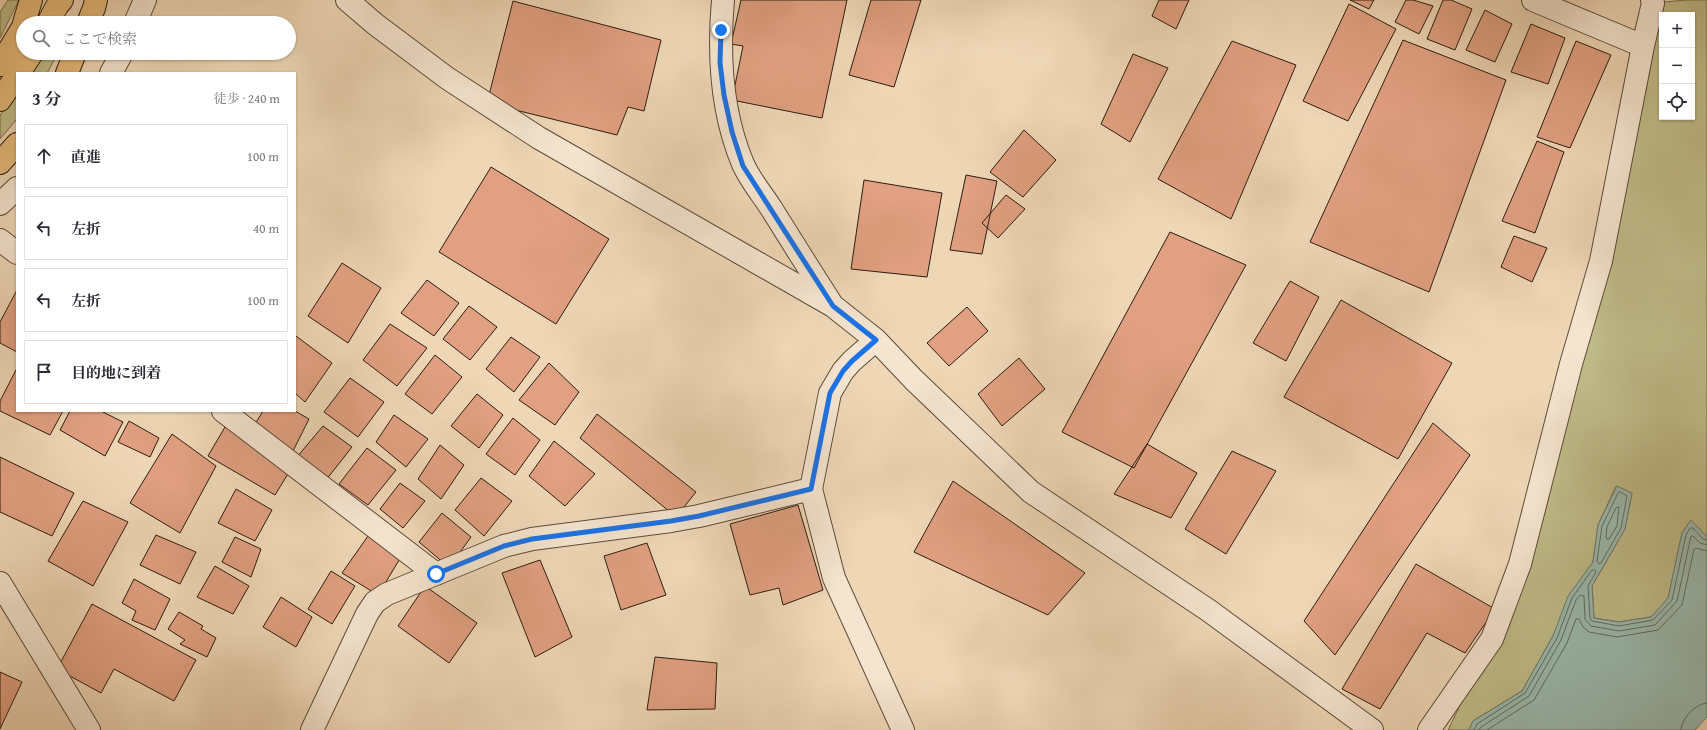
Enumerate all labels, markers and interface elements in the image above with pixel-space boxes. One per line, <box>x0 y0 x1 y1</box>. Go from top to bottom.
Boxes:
map controls <box>1659 12 1695 120</box>
button: + <box>1659 12 1695 48</box>
search box <box>16 16 296 60</box>
route end <box>712 21 730 39</box>
icon: search <box>30 27 52 49</box>
text: ここで検索 <box>62 28 137 49</box>
button: − <box>1659 48 1695 84</box>
button: locate <box>1659 84 1695 120</box>
text: 3 分 <box>32 86 62 111</box>
text: 徒歩 · 240 m <box>214 89 280 108</box>
icon: ahead <box>33 145 55 167</box>
text: 直進 <box>71 146 101 167</box>
text: 100 m <box>247 147 279 166</box>
icon: left <box>33 217 55 239</box>
text: 左折 <box>71 218 101 239</box>
text: 40 m <box>253 219 279 238</box>
icon: left <box>33 289 55 311</box>
text: 左折 <box>71 290 101 311</box>
text: 100 m <box>247 291 279 310</box>
icon: arrive <box>33 361 55 383</box>
text: 目的地に到着 <box>71 362 161 383</box>
route start <box>427 565 445 583</box>

